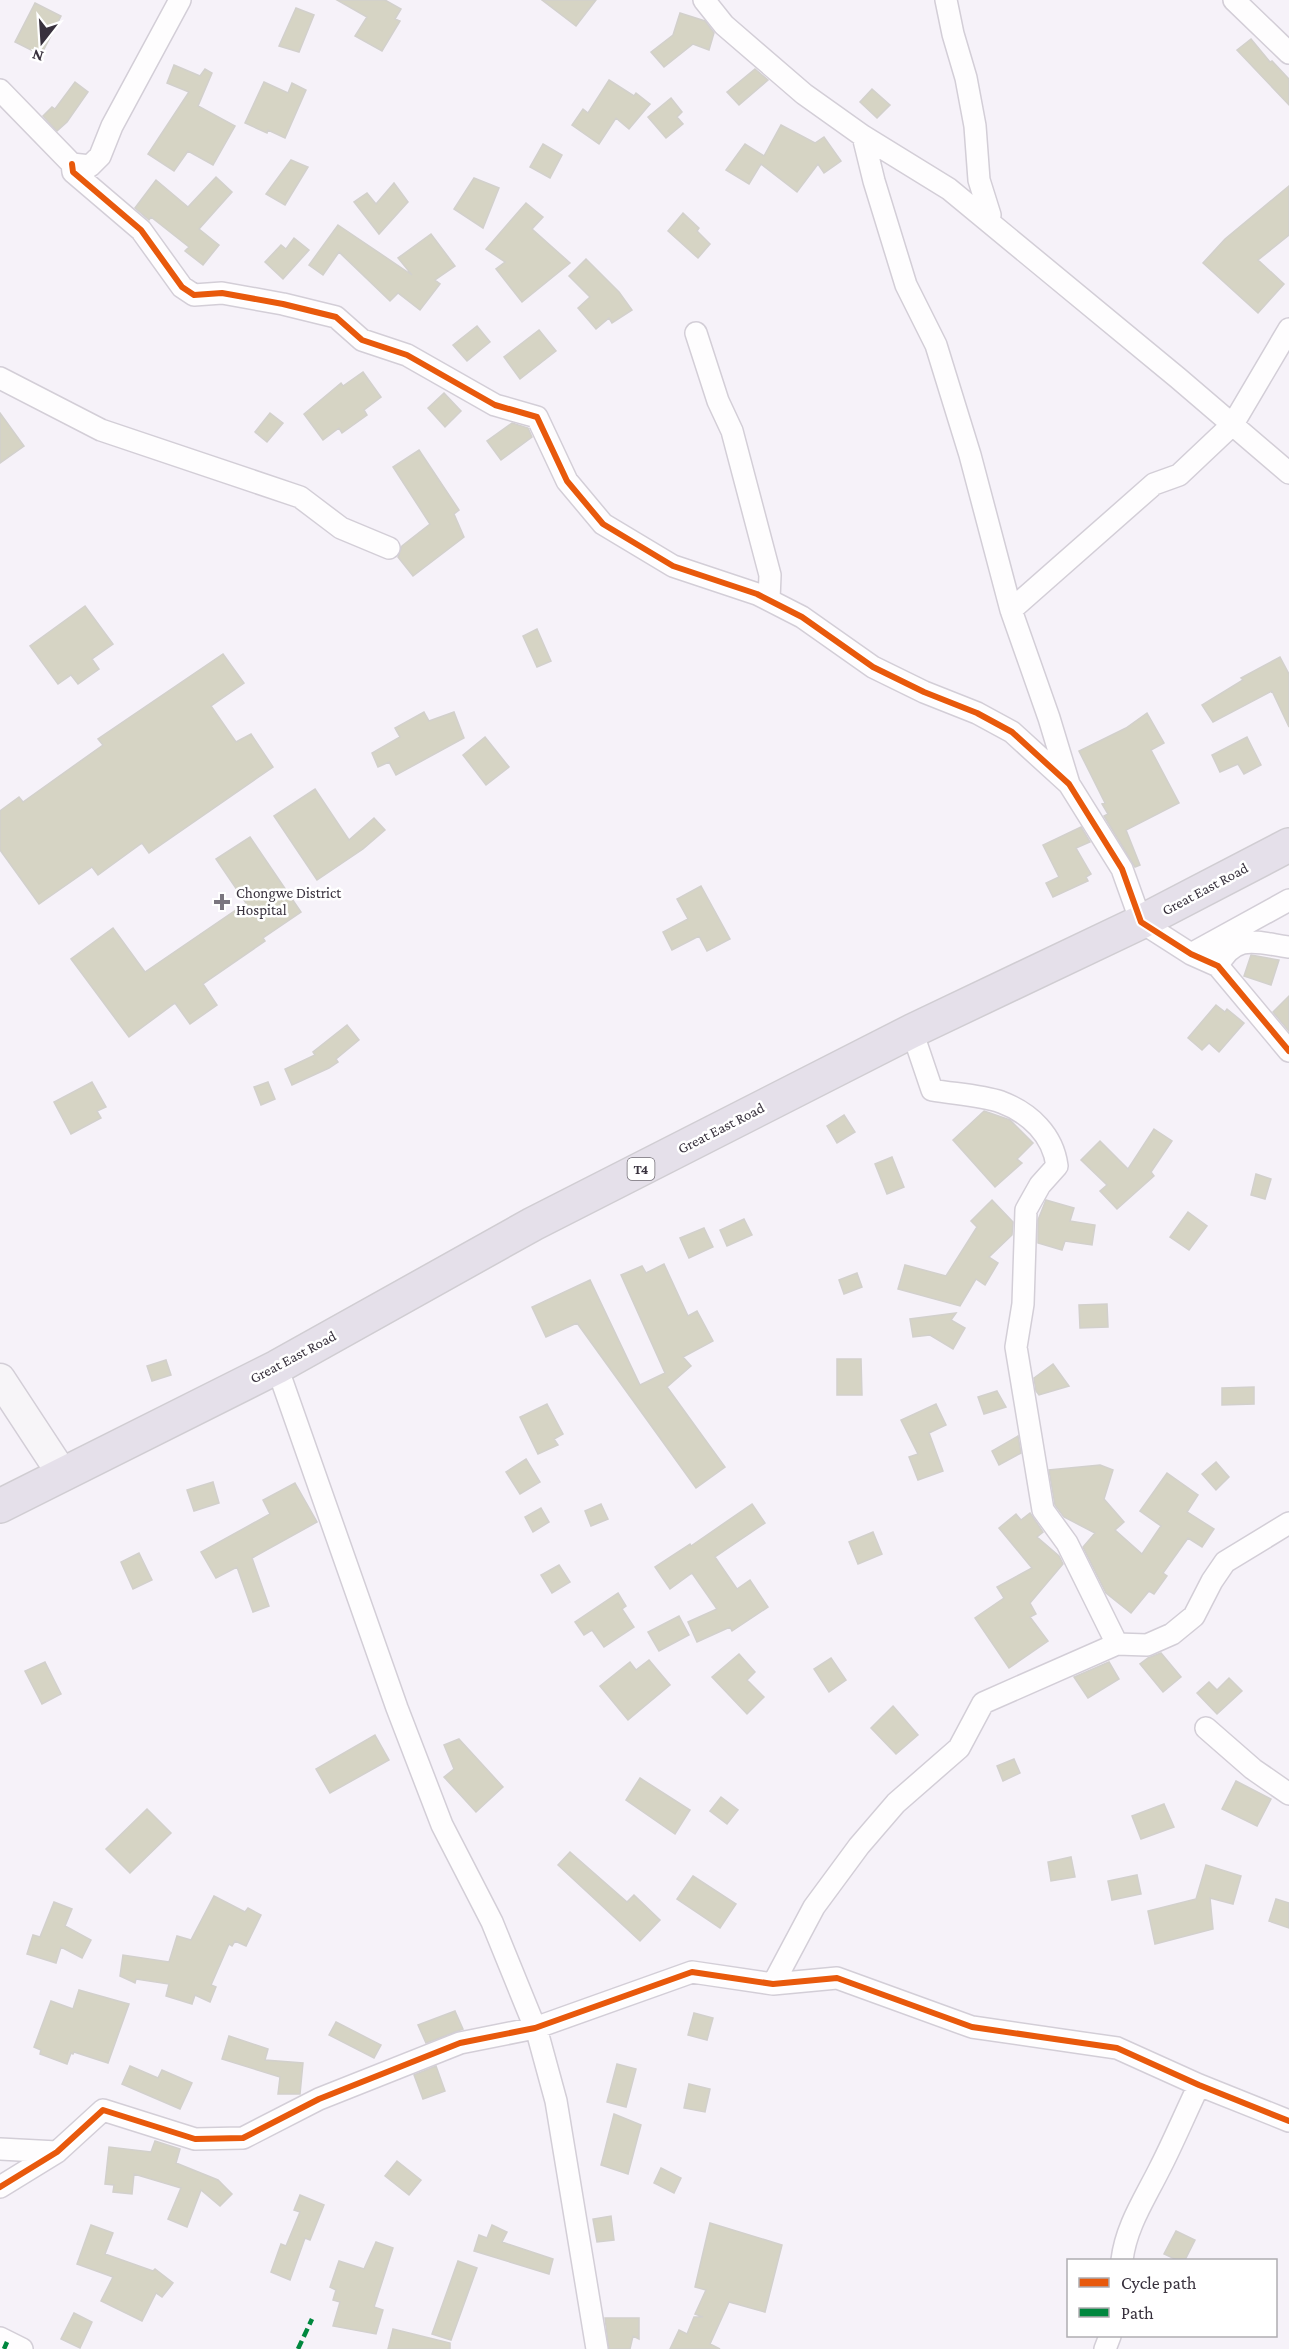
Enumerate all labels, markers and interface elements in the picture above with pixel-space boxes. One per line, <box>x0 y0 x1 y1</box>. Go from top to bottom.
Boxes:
north arrow <box>12 12 72 72</box>
text: N <box>30 46 45 66</box>
street label: Great East Road <box>1159 860 1251 918</box>
place label: Chongwe District Hospital <box>236 885 342 919</box>
marker: Chongwe District Hospital <box>213 893 231 911</box>
street label: Great East Road <box>675 1099 767 1157</box>
road number: T4 <box>628 1158 654 1180</box>
street label: Great East Road <box>247 1328 339 1386</box>
legend <box>1067 2259 1277 2337</box>
text: Cycle path <box>1121 2273 1197 2293</box>
text: Path <box>1121 2303 1154 2323</box>

